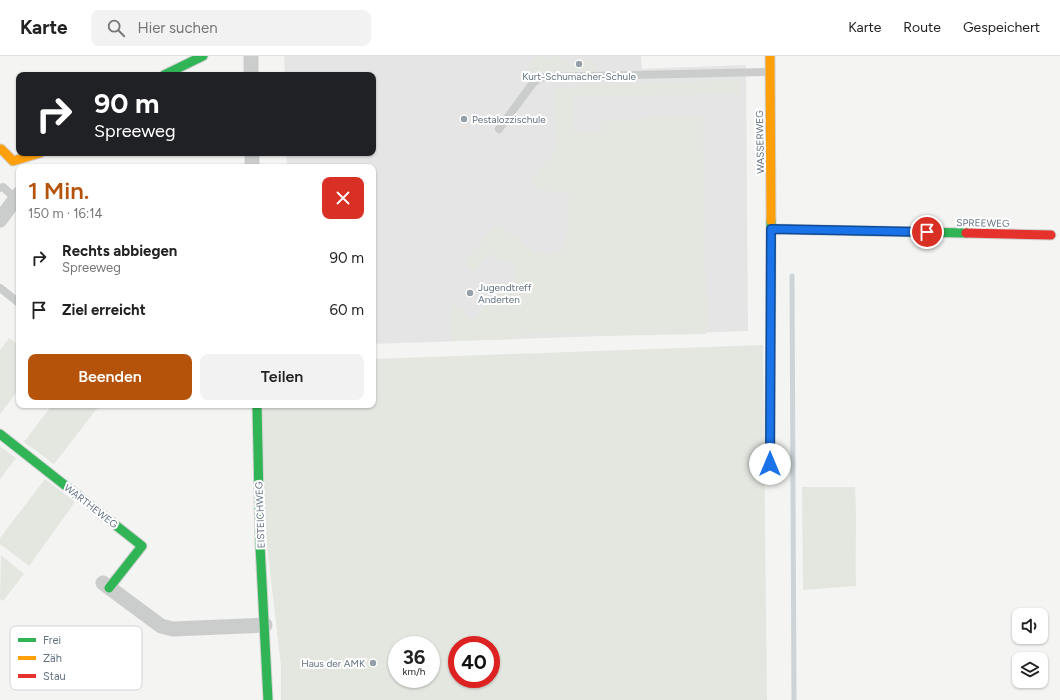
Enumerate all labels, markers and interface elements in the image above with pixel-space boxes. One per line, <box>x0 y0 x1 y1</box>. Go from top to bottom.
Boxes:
search box <box>91 10 371 46</box>
text: Karte <box>20 16 67 39</box>
icon: search <box>105 17 127 39</box>
text: Hier suchen <box>137 19 218 37</box>
text: Karte <box>848 19 881 36</box>
text: Route <box>903 19 941 36</box>
text: Gespeichert <box>963 19 1040 36</box>
marker: Kurt-Schumacher-Schule <box>574 59 584 69</box>
place label: Kurt-Schumacher-Schule <box>522 70 636 83</box>
text: 90 m <box>94 86 159 120</box>
icon: right <box>28 88 80 140</box>
street label: WASSERWEG <box>753 110 767 174</box>
place label: Pestalozzischule <box>472 113 546 126</box>
marker: Pestalozzischule <box>459 114 469 124</box>
text: Spreeweg <box>94 120 176 142</box>
text: 1 Min. <box>28 176 89 205</box>
button: close <box>322 177 364 219</box>
text: 150 m · 16:14 <box>28 206 103 221</box>
pin <box>910 215 944 249</box>
street label: SPREEWEG <box>956 216 1010 230</box>
icon: arrive <box>916 221 938 243</box>
text: Rechts abbiegen <box>62 242 177 260</box>
icon: right <box>28 247 50 269</box>
text: 90 m <box>329 249 364 267</box>
text: Spreeweg <box>62 260 121 275</box>
place label: Jugendtreff Anderten <box>478 281 532 306</box>
marker: Jugendtreff Anderten <box>465 288 475 298</box>
icon: arrive <box>28 299 50 321</box>
text: Ziel erreicht <box>62 301 146 319</box>
text: 60 m <box>329 301 364 319</box>
button: Beenden <box>28 354 192 400</box>
button: Teilen <box>200 354 364 400</box>
position arrow <box>749 443 791 485</box>
street label: WARTHEWEG <box>62 481 121 531</box>
street label: EISTEICHWEG <box>252 481 268 549</box>
map controls <box>1012 608 1048 688</box>
button: sound <box>1012 608 1048 644</box>
legend <box>10 626 142 690</box>
text: Frei <box>43 634 61 647</box>
speed limit sign: 40 <box>448 636 500 688</box>
text: 36 <box>403 645 425 669</box>
text: Zäh <box>43 652 62 665</box>
button: layers <box>1012 652 1048 688</box>
place label: Haus der AMK <box>301 657 366 670</box>
marker: Haus der AMK <box>368 658 378 668</box>
text: km/h <box>403 665 425 678</box>
text: Stau <box>43 670 66 683</box>

